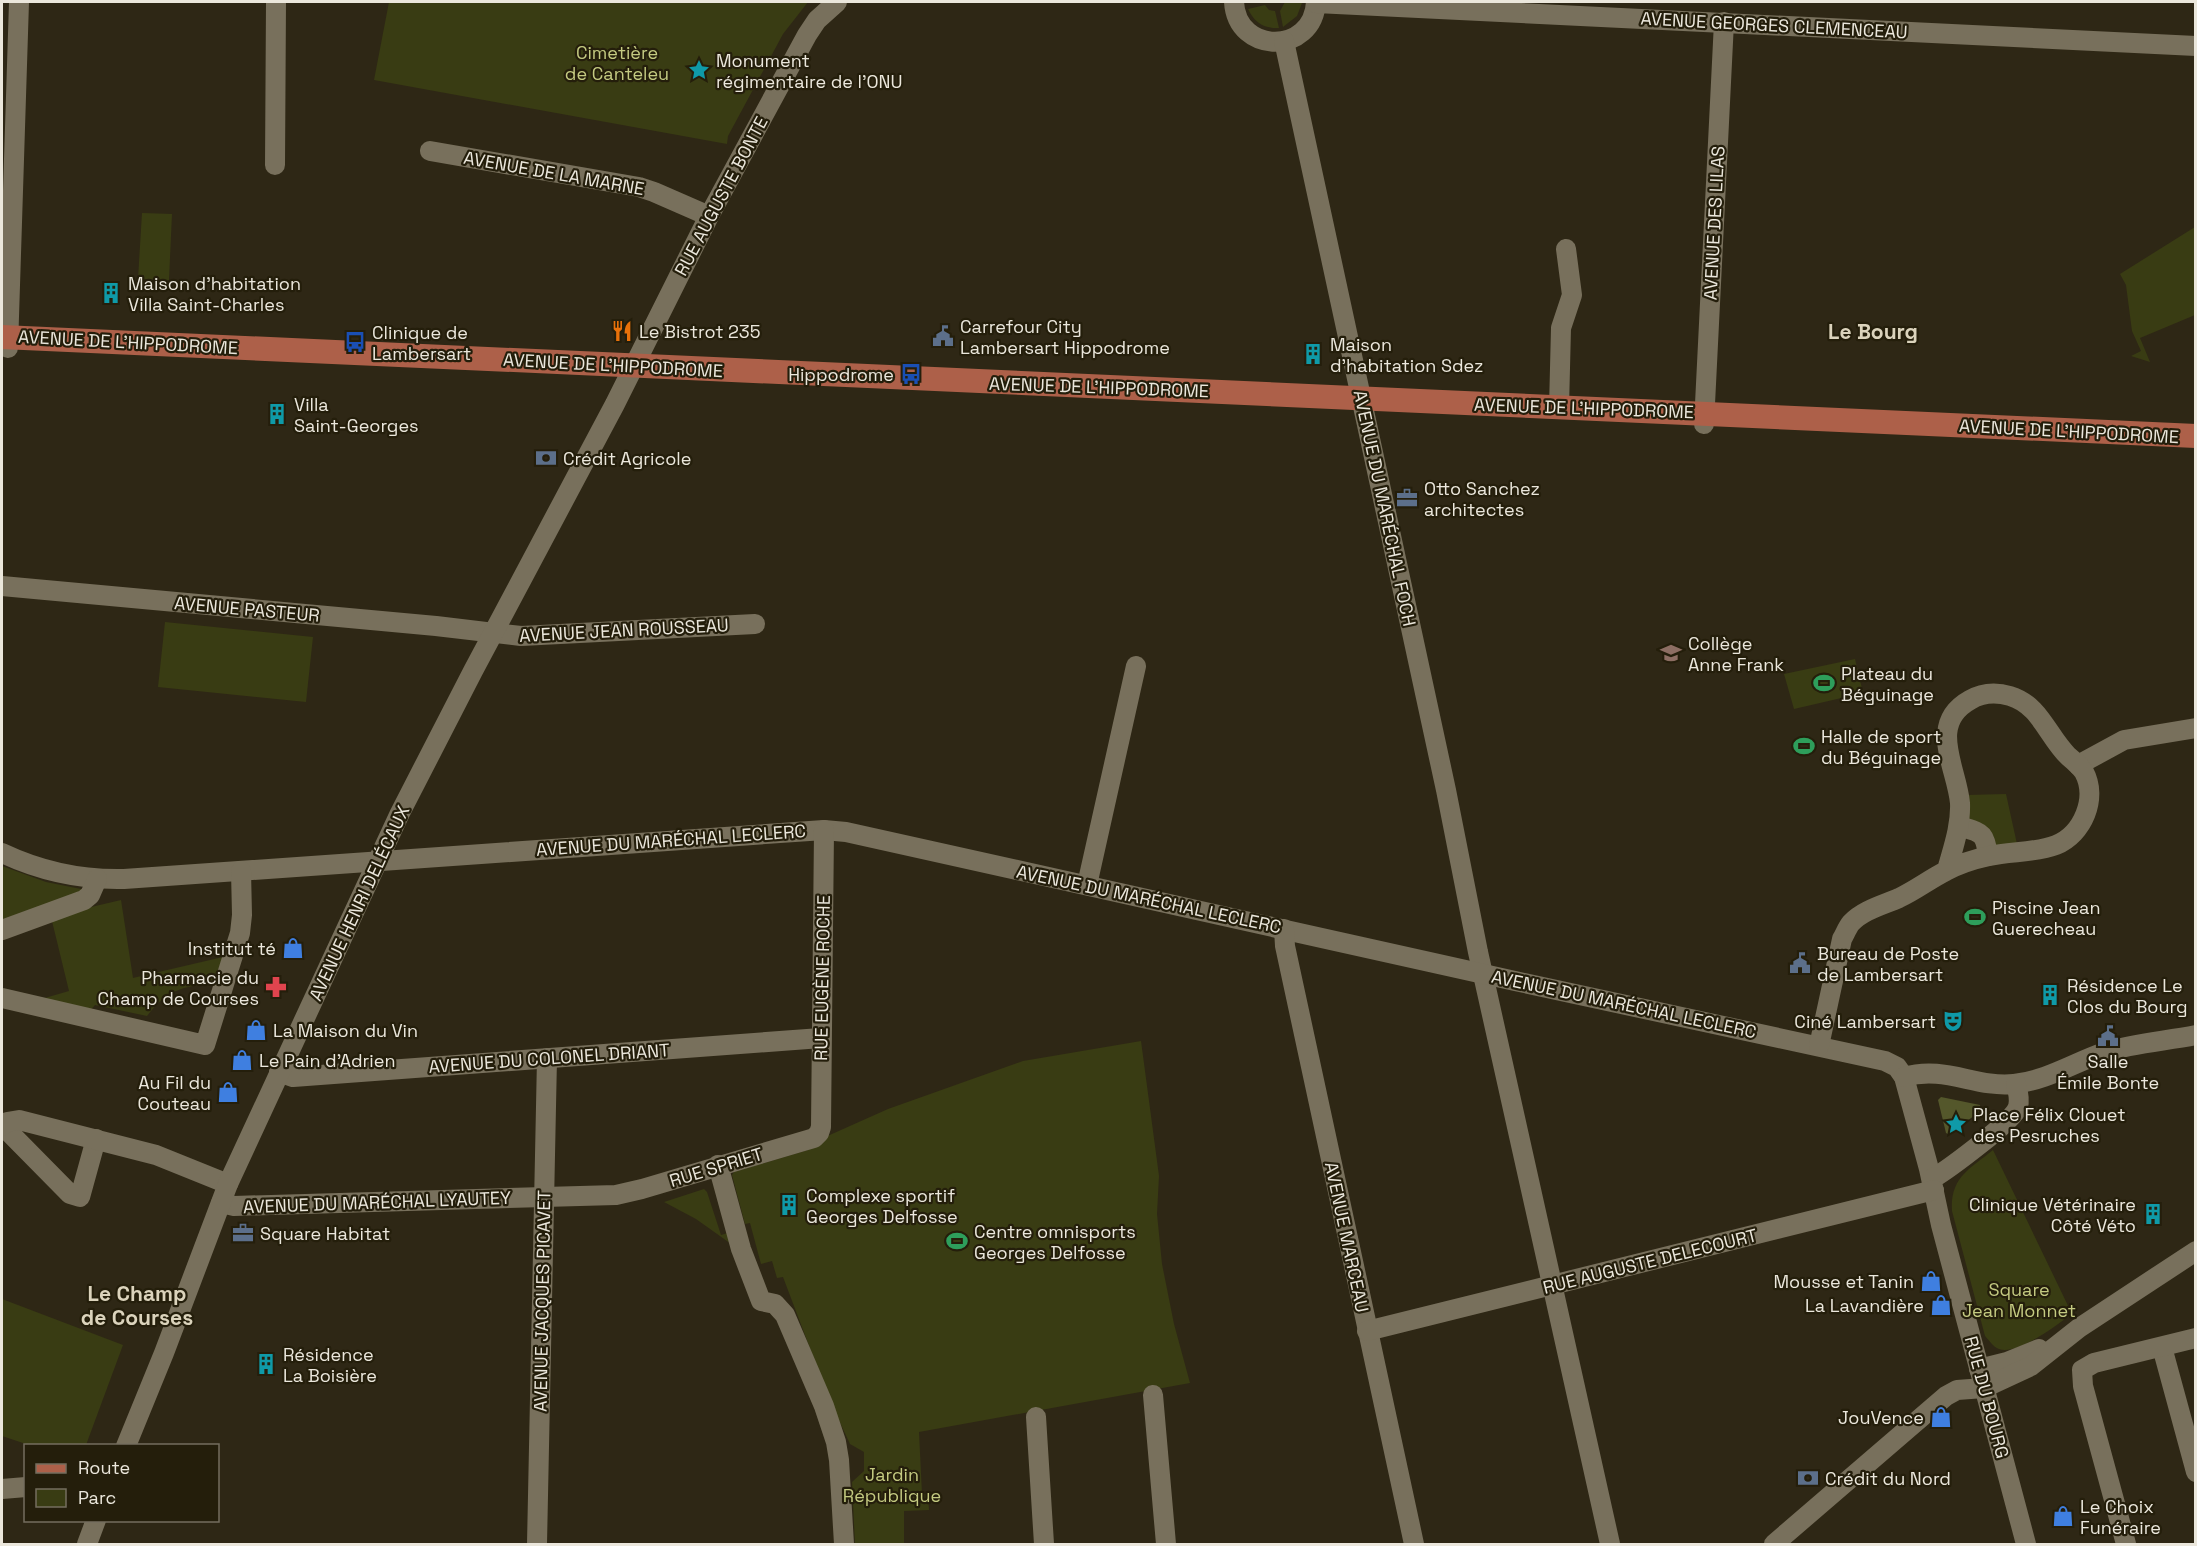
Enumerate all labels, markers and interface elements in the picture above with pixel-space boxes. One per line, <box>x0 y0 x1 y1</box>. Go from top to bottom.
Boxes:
street label: AVENUE GEORGES CLEMENCEAU <box>1640 7 1908 43</box>
park label: Cimetière de Canteleu <box>565 41 669 85</box>
place label: Monument régimentaire de l'ONU <box>716 49 902 93</box>
place icon: Monument régimentaire de l'ONU <box>687 58 711 82</box>
street label: RUE AUGUSTE BONTE <box>669 112 773 280</box>
street label: AVENUE DES LILAS <box>1698 145 1730 301</box>
street label: AVENUE DE LA MARNE <box>462 146 646 200</box>
place label: Maison d'habitation Villa Saint-Charles <box>128 272 301 316</box>
building icon: Maison d'habitation Villa Saint-Charles <box>99 281 123 305</box>
place label: Carrefour City Lambersart Hippodrome <box>960 315 1170 359</box>
district label: Le Bourg <box>1828 318 1918 345</box>
restaurant icon: Le Bistrot 235 <box>610 319 634 343</box>
place label: Le Bistrot 235 <box>639 320 761 343</box>
place label: Clinique de Lambersart <box>372 321 471 365</box>
public building icon: Carrefour City Lambersart Hippodrome <box>931 324 955 348</box>
street label: AVENUE DE L'HIPPODROME <box>18 325 238 359</box>
bus stop icon: Clinique de Lambersart <box>343 330 367 354</box>
place label: Maison d'habitation Sdez <box>1330 333 1483 377</box>
building icon: Maison d'habitation Sdez <box>1301 342 1325 366</box>
street label: AVENUE DE L'HIPPODROME <box>503 348 723 382</box>
bus stop icon: Hippodrome <box>899 362 923 386</box>
place label: Hippodrome <box>788 363 894 386</box>
street label: AVENUE DE L'HIPPODROME <box>989 372 1209 402</box>
street label: AVENUE DU MARÉCHAL FOCH <box>1349 388 1421 628</box>
place label: Villa Saint-Georges <box>294 393 419 437</box>
street label: AVENUE DE L'HIPPODROME <box>1474 393 1694 423</box>
building icon: Villa Saint-Georges <box>265 402 289 426</box>
street label: AVENUE DE L'HIPPODROME <box>1959 414 2179 448</box>
bank icon: Crédit Agricole <box>534 446 558 470</box>
place label: Crédit Agricole <box>563 447 691 470</box>
place label: Otto Sanchez architectes <box>1424 477 1540 521</box>
office icon: Otto Sanchez architectes <box>1395 486 1419 510</box>
street label: AVENUE PASTEUR <box>173 591 321 627</box>
street label: AVENUE JEAN ROUSSEAU <box>519 613 729 647</box>
place label: Collège Anne Frank <box>1688 632 1784 676</box>
school or university icon: Collège Anne Frank <box>1659 641 1683 665</box>
place label: Plateau du Béguinage <box>1841 662 1934 706</box>
sports icon: Plateau du Béguinage <box>1812 671 1836 695</box>
place label: Halle de sport du Béguinage <box>1821 725 1941 769</box>
sports icon: Halle de sport du Béguinage <box>1792 734 1816 758</box>
street label: AVENUE HENRI DELÉCAUX <box>304 802 414 1004</box>
street label: AVENUE DU MARÉCHAL LECLERC <box>535 819 807 861</box>
street label: AVENUE DU MARÉCHAL LECLERC <box>1014 860 1284 938</box>
street label: RUE EUGÈNE ROCHE <box>809 895 835 1061</box>
place label: Piscine Jean Guerecheau <box>1992 896 2100 940</box>
sports icon: Piscine Jean Guerecheau <box>1963 905 1987 929</box>
shop icon: Institut té <box>281 936 305 960</box>
place label: Institut té <box>188 937 276 960</box>
place label: Bureau de Poste de Lambersart <box>1817 942 1959 986</box>
public building icon: Bureau de Poste de Lambersart <box>1788 951 1812 975</box>
street label: AVENUE DU MARÉCHAL LECLERC <box>1489 965 1759 1043</box>
place label: Pharmacie du Champ de Courses <box>98 966 259 1010</box>
place label: Résidence Le Clos du Bourg <box>2067 974 2188 1018</box>
pharmacy icon: Pharmacie du Champ de Courses <box>264 975 288 999</box>
building icon: Résidence Le Clos du Bourg <box>2038 983 2062 1007</box>
theatre icon: Ciné Lambersart <box>1941 1009 1965 1033</box>
place label: Ciné Lambersart <box>1794 1010 1936 1033</box>
shop icon: La Maison du Vin <box>244 1018 268 1042</box>
place label: La Maison du Vin <box>273 1019 418 1042</box>
public building icon: Salle Émile Bonte <box>2096 1024 2120 1048</box>
street label: AVENUE DU COLONEL DRIANT <box>428 1038 671 1078</box>
shop icon: Le Pain d'Adrien <box>230 1048 254 1072</box>
place label: Le Pain d'Adrien <box>259 1049 395 1072</box>
place label: Salle Émile Bonte <box>2057 1050 2159 1094</box>
place label: Au Fil du Couteau <box>138 1071 211 1115</box>
shop icon: Au Fil du Couteau <box>216 1080 240 1104</box>
place label: Place Félix Clouet des Pesruches <box>1973 1103 2125 1147</box>
place icon: Place Félix Clouet des Pesruches <box>1944 1112 1968 1136</box>
street label: RUE SPRIET <box>667 1142 766 1192</box>
street label: AVENUE MARCEAU <box>1320 1160 1374 1314</box>
place label: Complexe sportif Georges Delfosse <box>806 1184 958 1228</box>
street label: AVENUE DU MARÉCHAL LYAUTEY <box>243 1186 511 1218</box>
street label: AVENUE JACQUES PICAVET <box>529 1189 555 1412</box>
building icon: Complexe sportif Georges Delfosse <box>777 1193 801 1217</box>
place label: Clinique Vétérinaire Côté Véto <box>1969 1193 2136 1237</box>
building icon: Clinique Vétérinaire Côté Véto <box>2141 1202 2165 1226</box>
place label: Centre omnisports Georges Delfosse <box>974 1220 1136 1264</box>
office icon: Square Habitat <box>231 1221 255 1245</box>
place label: Square Habitat <box>260 1222 390 1245</box>
street label: RUE AUGUSTE DELECOURT <box>1540 1223 1760 1299</box>
sports icon: Centre omnisports Georges Delfosse <box>945 1229 969 1253</box>
shop icon: Mousse et Tanin <box>1919 1269 1943 1293</box>
place label: Mousse et Tanin <box>1773 1270 1914 1293</box>
park label: Square Jean Monnet <box>1962 1278 2076 1322</box>
district label: Le Champ de Courses <box>81 1280 193 1331</box>
shop icon: La Lavandière <box>1929 1293 1953 1317</box>
place label: La Lavandière <box>1805 1294 1924 1317</box>
street label: RUE DU BOURG <box>1960 1333 2014 1461</box>
place label: Résidence La Boisière <box>283 1343 377 1387</box>
building icon: Résidence La Boisière <box>254 1352 278 1376</box>
shop icon: JouVence <box>1929 1405 1953 1429</box>
place label: JouVence <box>1838 1406 1924 1429</box>
legend <box>24 1444 219 1522</box>
text: Route <box>78 1456 130 1479</box>
park label: Jardin République <box>843 1463 941 1507</box>
bank icon: Crédit du Nord <box>1796 1466 1820 1490</box>
place label: Crédit du Nord <box>1825 1467 1951 1490</box>
text: Parc <box>78 1486 116 1509</box>
place label: Le Choix Funéraire <box>2080 1495 2161 1539</box>
shop icon: Le Choix Funéraire <box>2051 1504 2075 1528</box>

